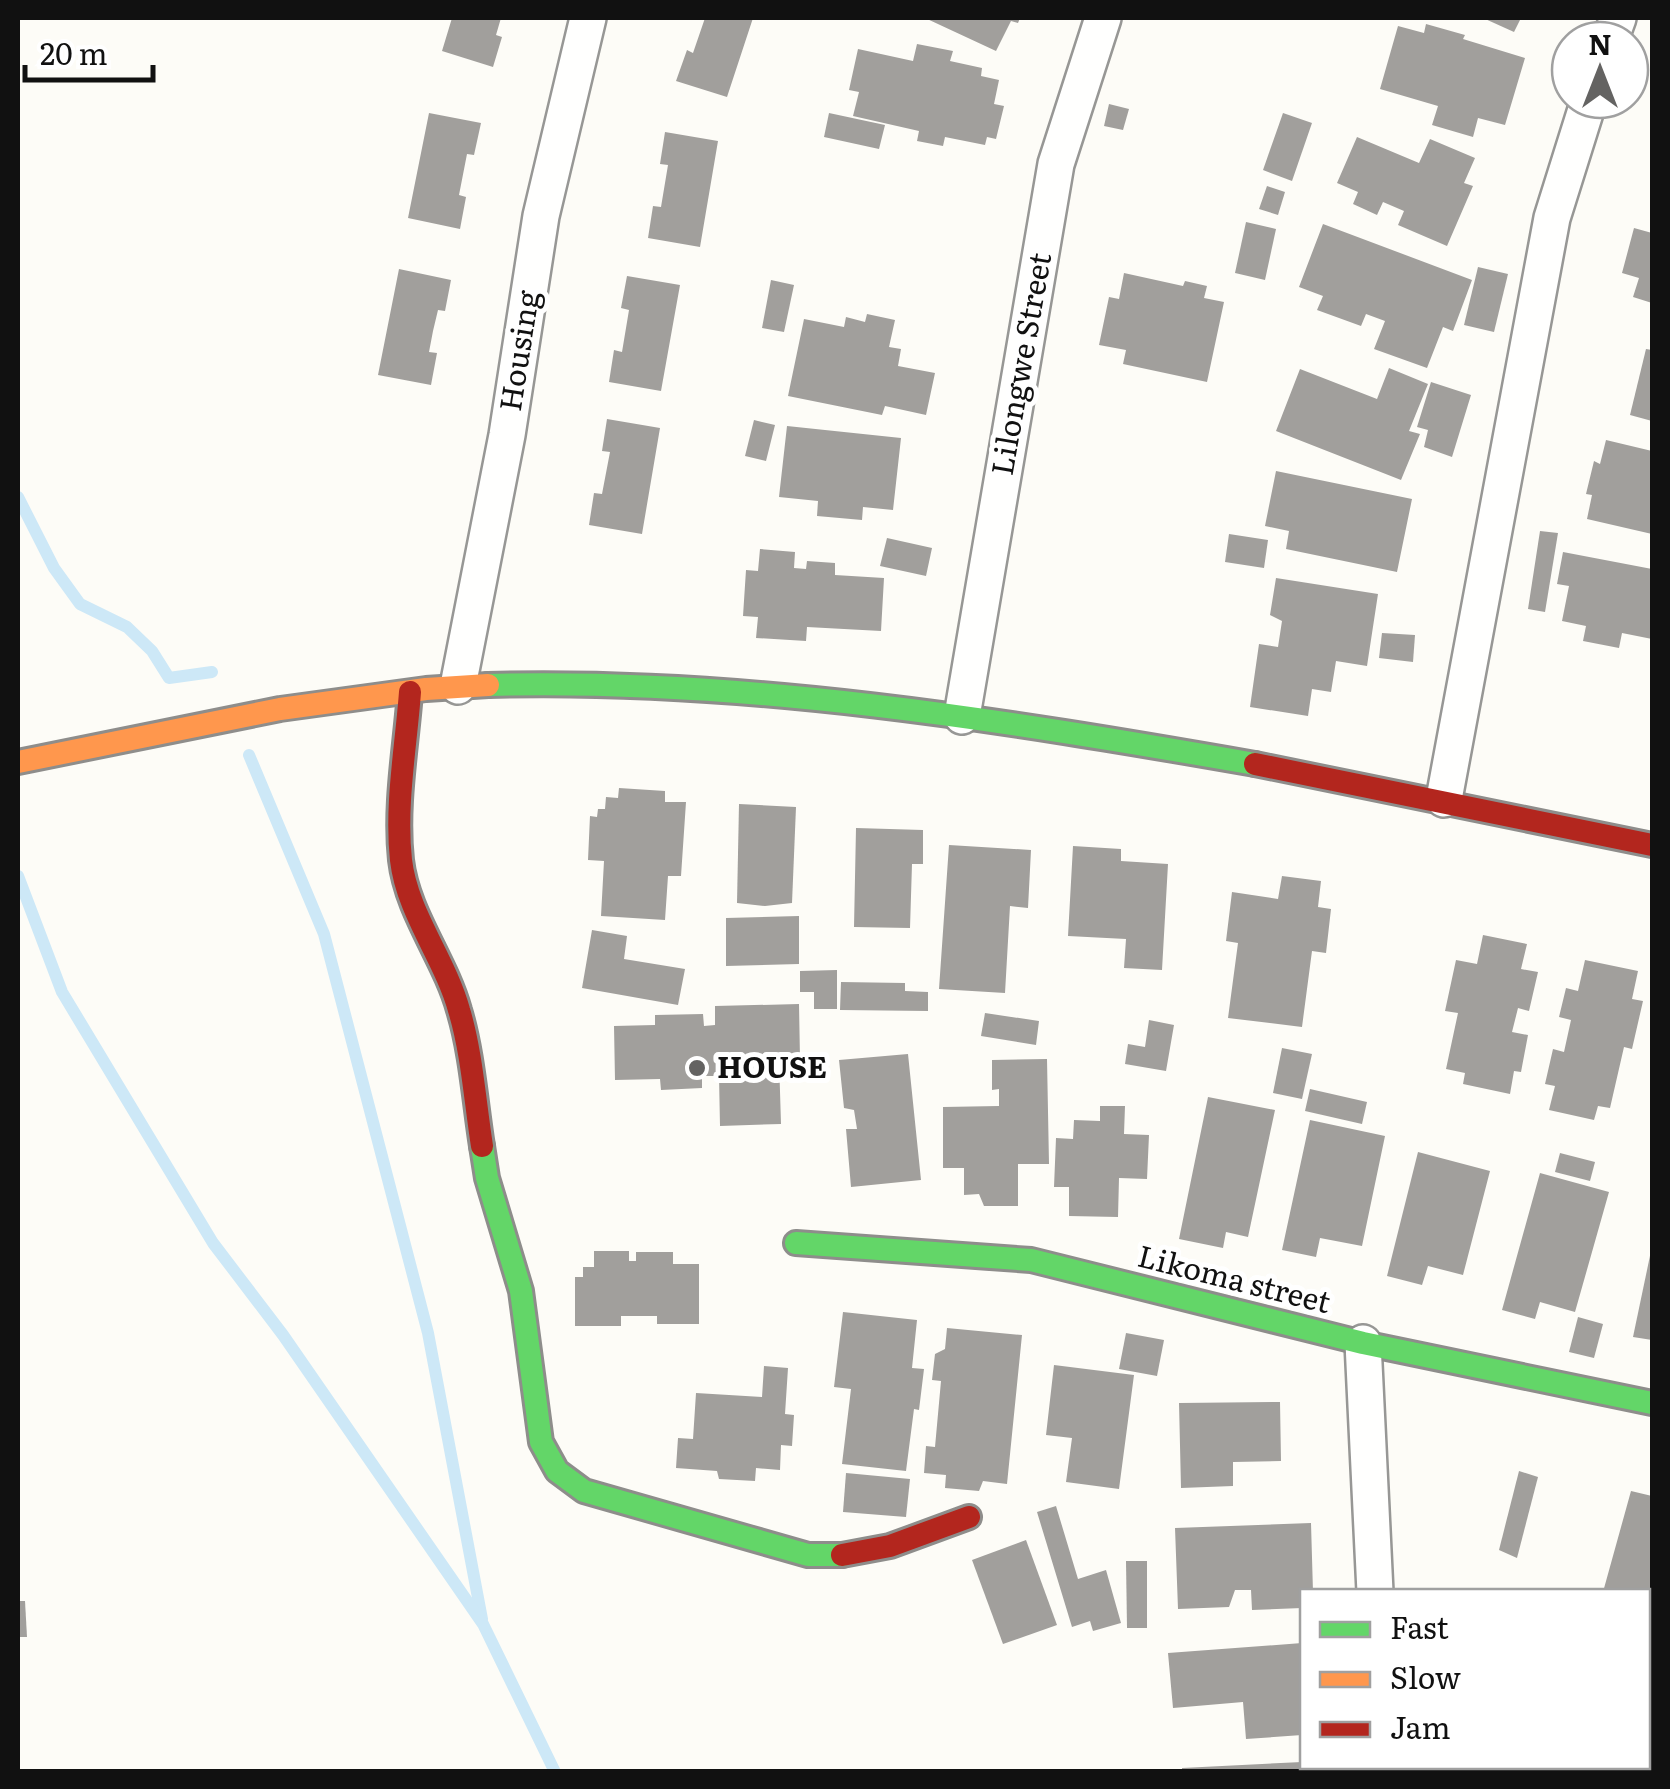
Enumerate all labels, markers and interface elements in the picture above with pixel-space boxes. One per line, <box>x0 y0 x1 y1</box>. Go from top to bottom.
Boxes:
scale bar <box>25 20 152 82</box>
north arrow <box>1550 20 1650 120</box>
text: N <box>1588 22 1612 64</box>
text: 20 m <box>40 30 108 74</box>
street label: Lilongwe Street <box>978 249 1060 478</box>
street label: Housing <box>486 287 548 414</box>
place label: HOUSE <box>717 1043 827 1087</box>
marker: HOUSE <box>686 1057 708 1079</box>
street label: Likoma street <box>1134 1232 1336 1322</box>
legend <box>1300 1589 1650 1769</box>
text: Fast <box>1390 1604 1449 1648</box>
text: Slow <box>1390 1654 1461 1698</box>
text: Jam <box>1390 1704 1450 1748</box>

